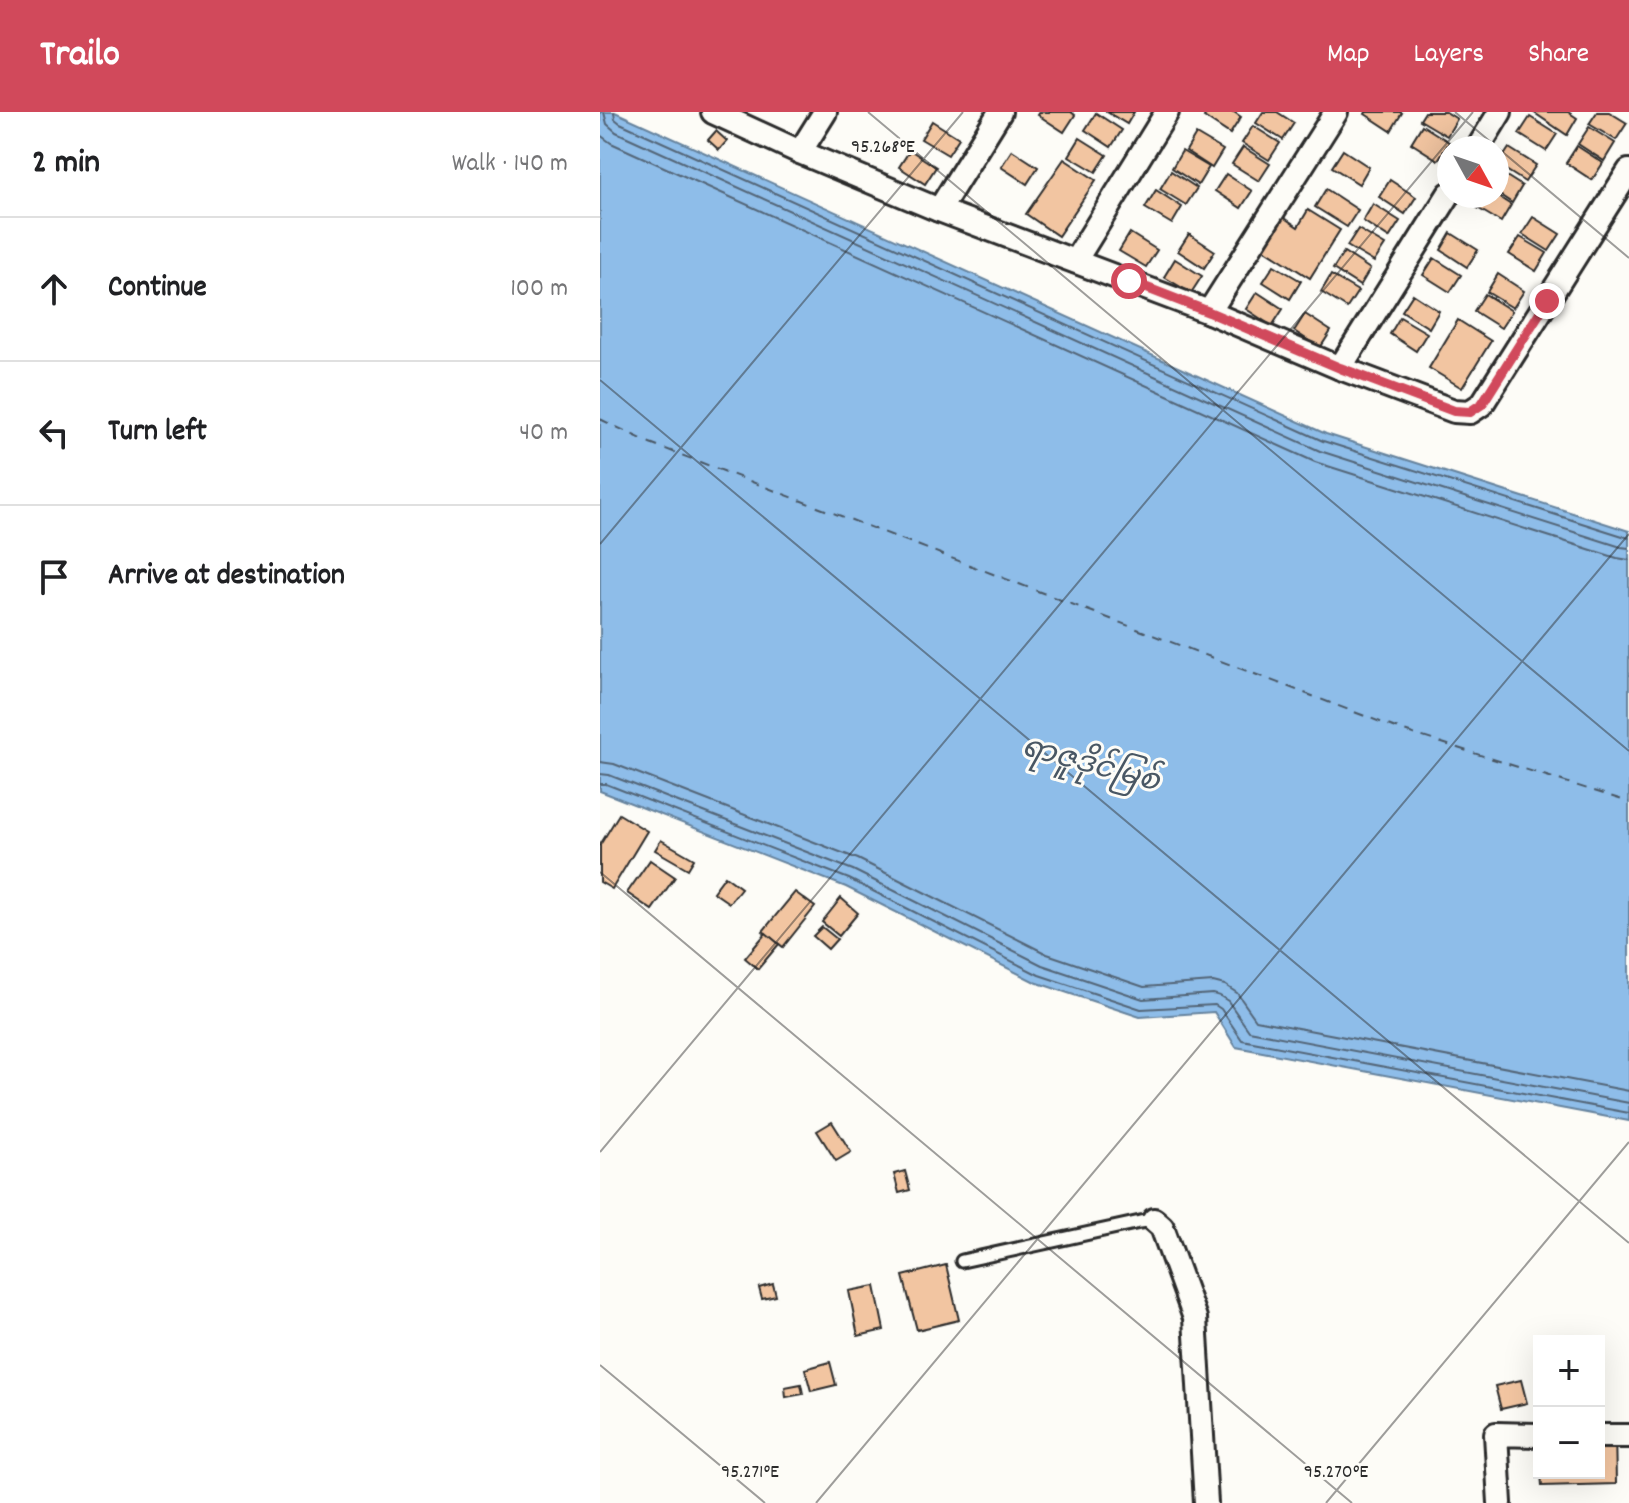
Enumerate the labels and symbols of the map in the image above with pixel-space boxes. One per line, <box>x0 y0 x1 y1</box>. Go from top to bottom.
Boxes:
text: 95.268°E <box>851 134 915 162</box>
north arrow <box>1437 136 1509 208</box>
route start <box>1111 263 1147 299</box>
route end <box>1529 283 1565 319</box>
water label: ရာဇူဒိုင်မြစ် <box>1016 724 1167 807</box>
text: 95.271°E <box>721 1459 779 1487</box>
text: 95.270°E <box>1304 1459 1368 1487</box>

